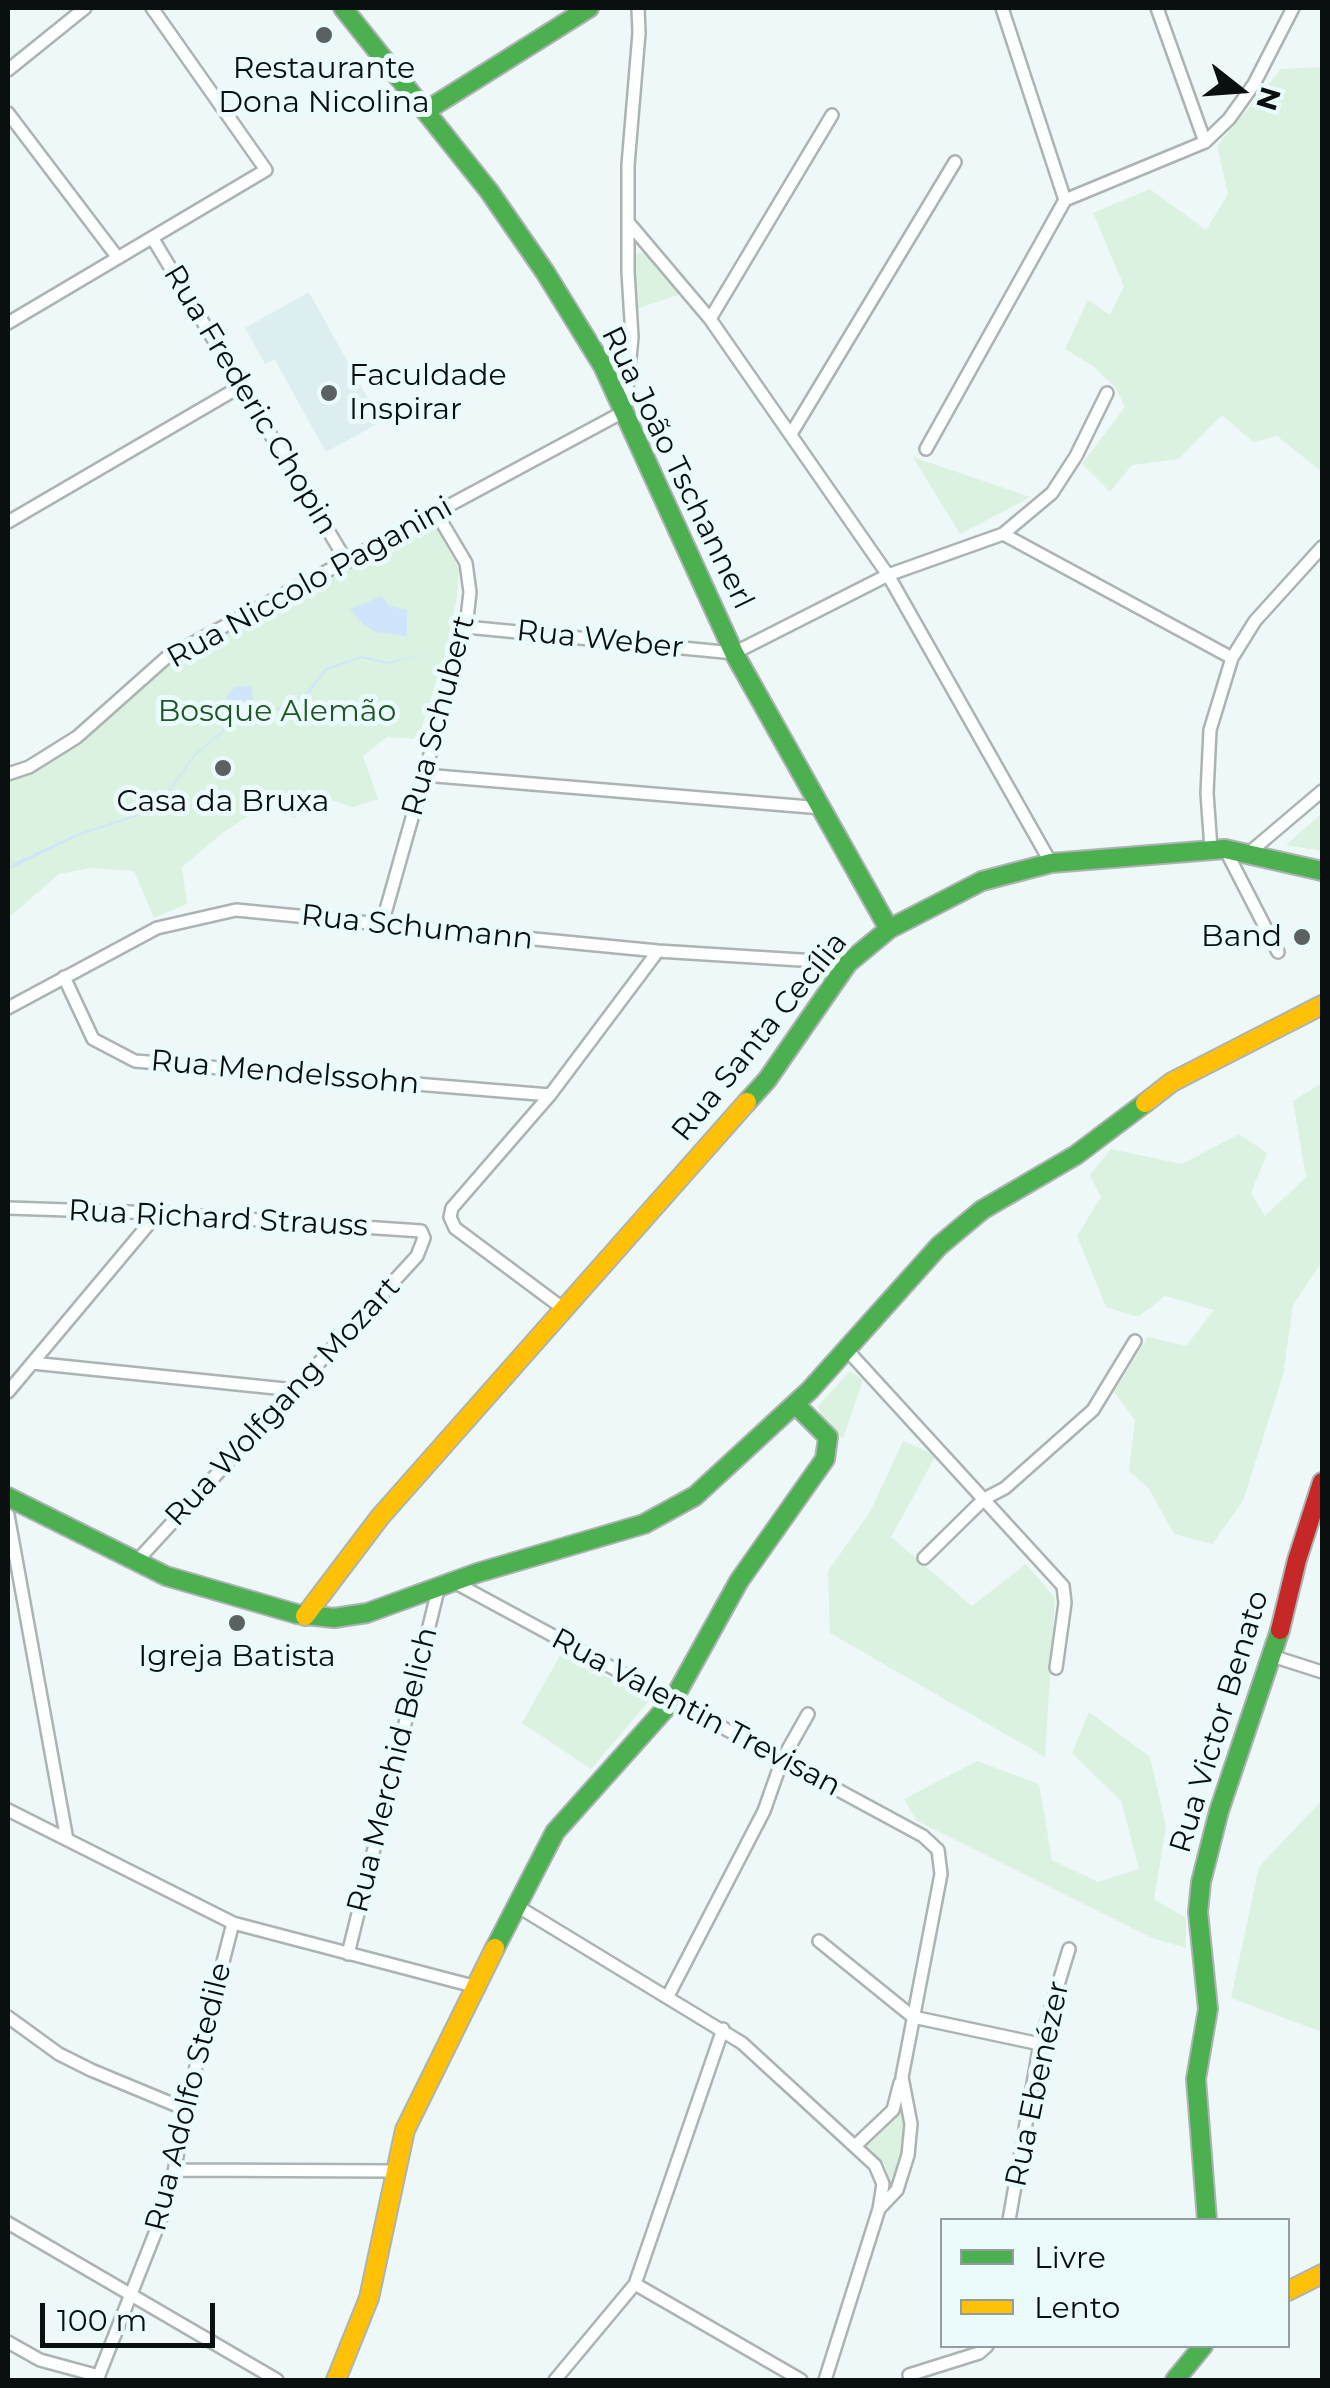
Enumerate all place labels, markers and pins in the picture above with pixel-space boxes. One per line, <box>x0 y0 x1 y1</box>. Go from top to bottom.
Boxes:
marker: Restaurante Dona Nicolina <box>313 24 335 46</box>
place label: Restaurante Dona Nicolina <box>218 51 430 122</box>
place label: Faculdade Inspirar <box>349 358 507 428</box>
marker: Faculdade Inspirar <box>318 382 340 404</box>
marker: Casa da Bruxa <box>212 757 234 779</box>
place label: Casa da Bruxa <box>116 784 330 820</box>
place label: Band <box>1201 919 1282 955</box>
marker: Band <box>1291 926 1313 948</box>
marker: Igreja Batista <box>226 1612 248 1634</box>
place label: Igreja Batista <box>138 1639 336 1675</box>

